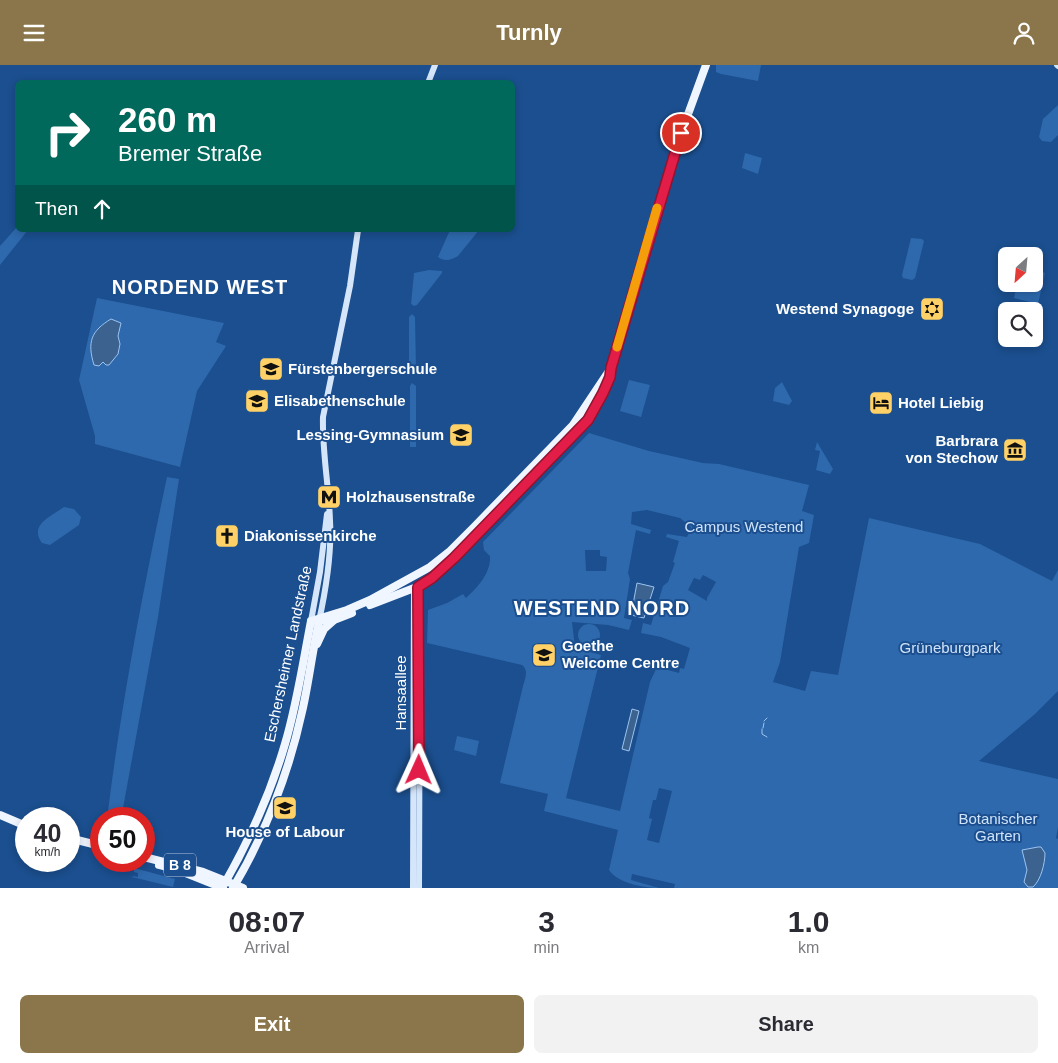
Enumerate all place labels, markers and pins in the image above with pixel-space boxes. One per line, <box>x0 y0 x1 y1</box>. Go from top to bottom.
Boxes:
pin <box>660 112 702 154</box>
synagogue icon: Westend Synagoge <box>919 296 945 322</box>
place label: Westend Synagoge <box>776 300 914 317</box>
school or university icon: Fürstenbergerschule <box>258 356 284 382</box>
place label: Fürstenbergerschule <box>288 360 437 377</box>
school or university icon: Elisabethenschule <box>244 388 270 414</box>
hotel icon: Hotel Liebig <box>868 390 894 416</box>
place label: Elisabethenschule <box>274 392 406 409</box>
place label: Hotel Liebig <box>898 394 984 411</box>
school or university icon: Lessing-Gymnasium <box>448 422 474 448</box>
place label: Lessing-Gymnasium <box>296 426 444 443</box>
place label: Barbrara von Stechow <box>905 432 999 466</box>
museum icon: Barbrara von Stechow <box>1002 437 1028 463</box>
metro station icon: Holzhausenstraße <box>316 484 342 510</box>
place label: Holzhausenstraße <box>346 488 475 505</box>
church icon: Diakonissenkirche <box>214 523 240 549</box>
place label: Diakonissenkirche <box>244 527 377 544</box>
place label: Goethe Welcome Centre <box>562 637 679 671</box>
school or university icon: Goethe Welcome Centre <box>531 642 557 668</box>
school or university icon: House of Labour <box>272 795 298 821</box>
place label: House of Labour <box>225 823 345 840</box>

